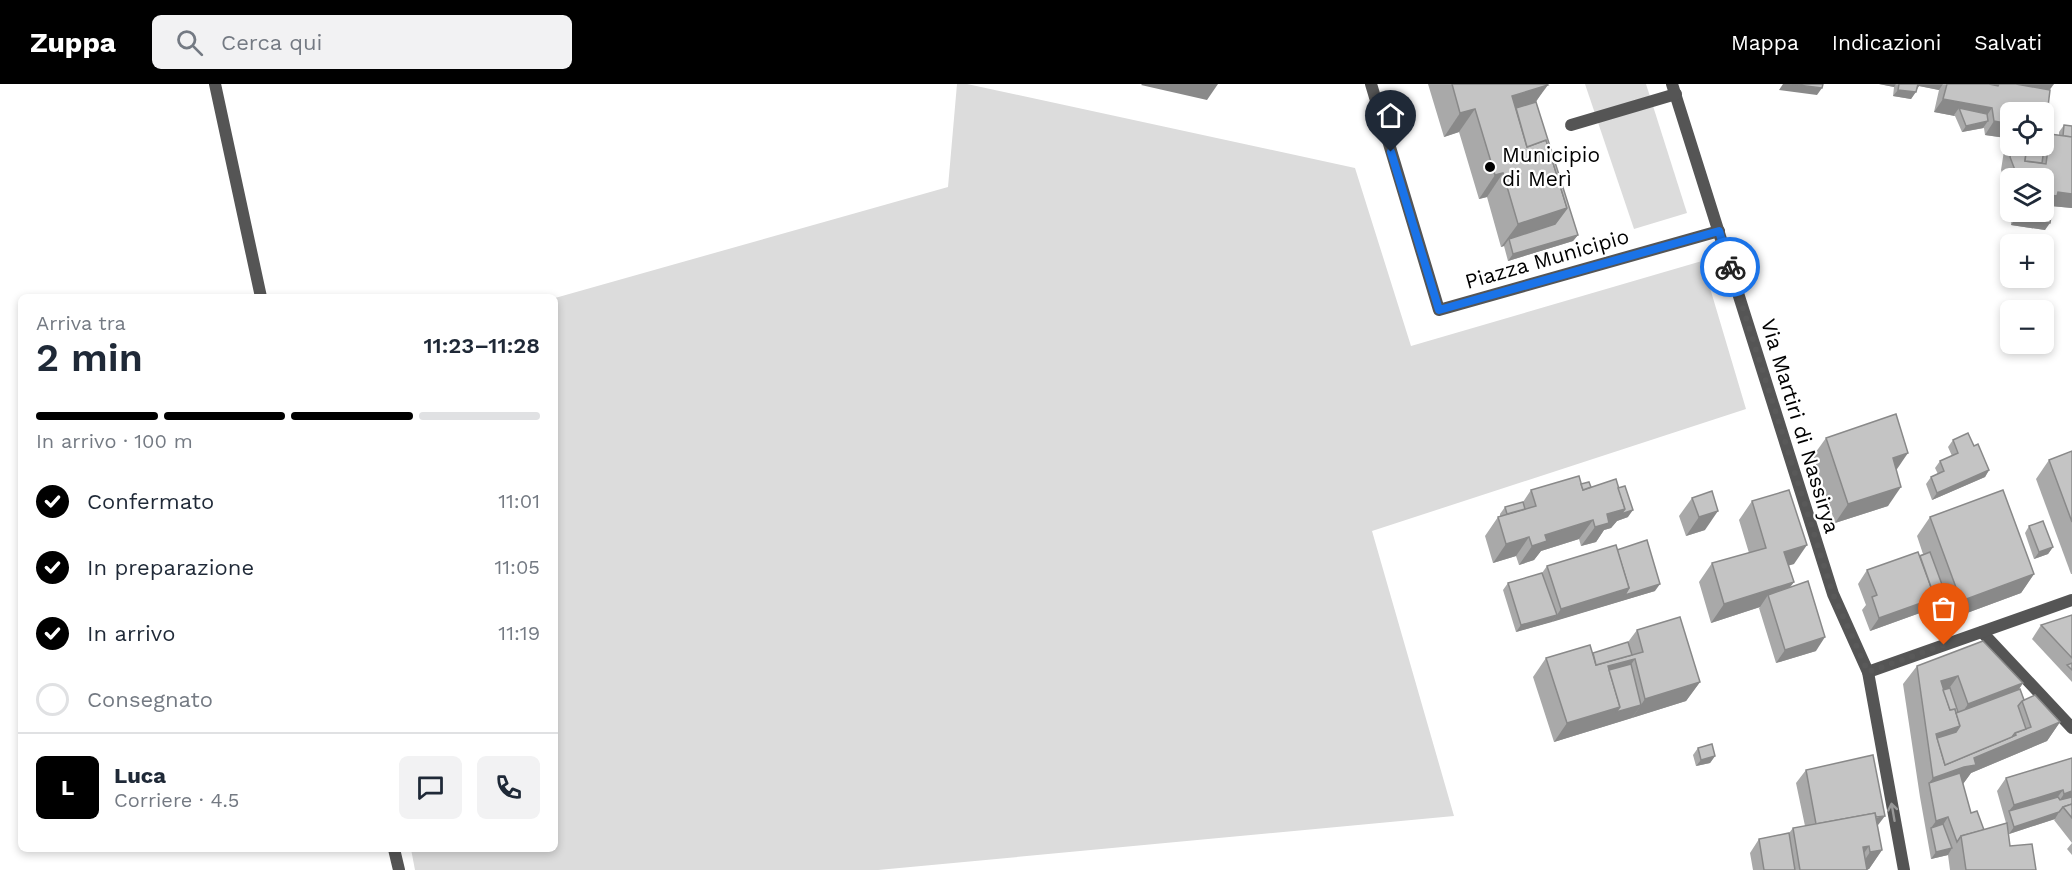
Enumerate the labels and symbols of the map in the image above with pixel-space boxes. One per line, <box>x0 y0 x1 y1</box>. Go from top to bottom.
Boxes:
pin <box>1365 90 1416 152</box>
place label: Municipio di Merì <box>1502 142 1600 191</box>
marker: Municipio di Merì <box>1483 160 1497 174</box>
street label: Piazza Municipio <box>1462 223 1632 294</box>
courier <box>1700 237 1760 297</box>
street label: Via Martiri di Nassirya <box>1756 316 1845 536</box>
pin <box>1918 583 1969 645</box>
one-way arrow <box>1887 803 1898 823</box>

